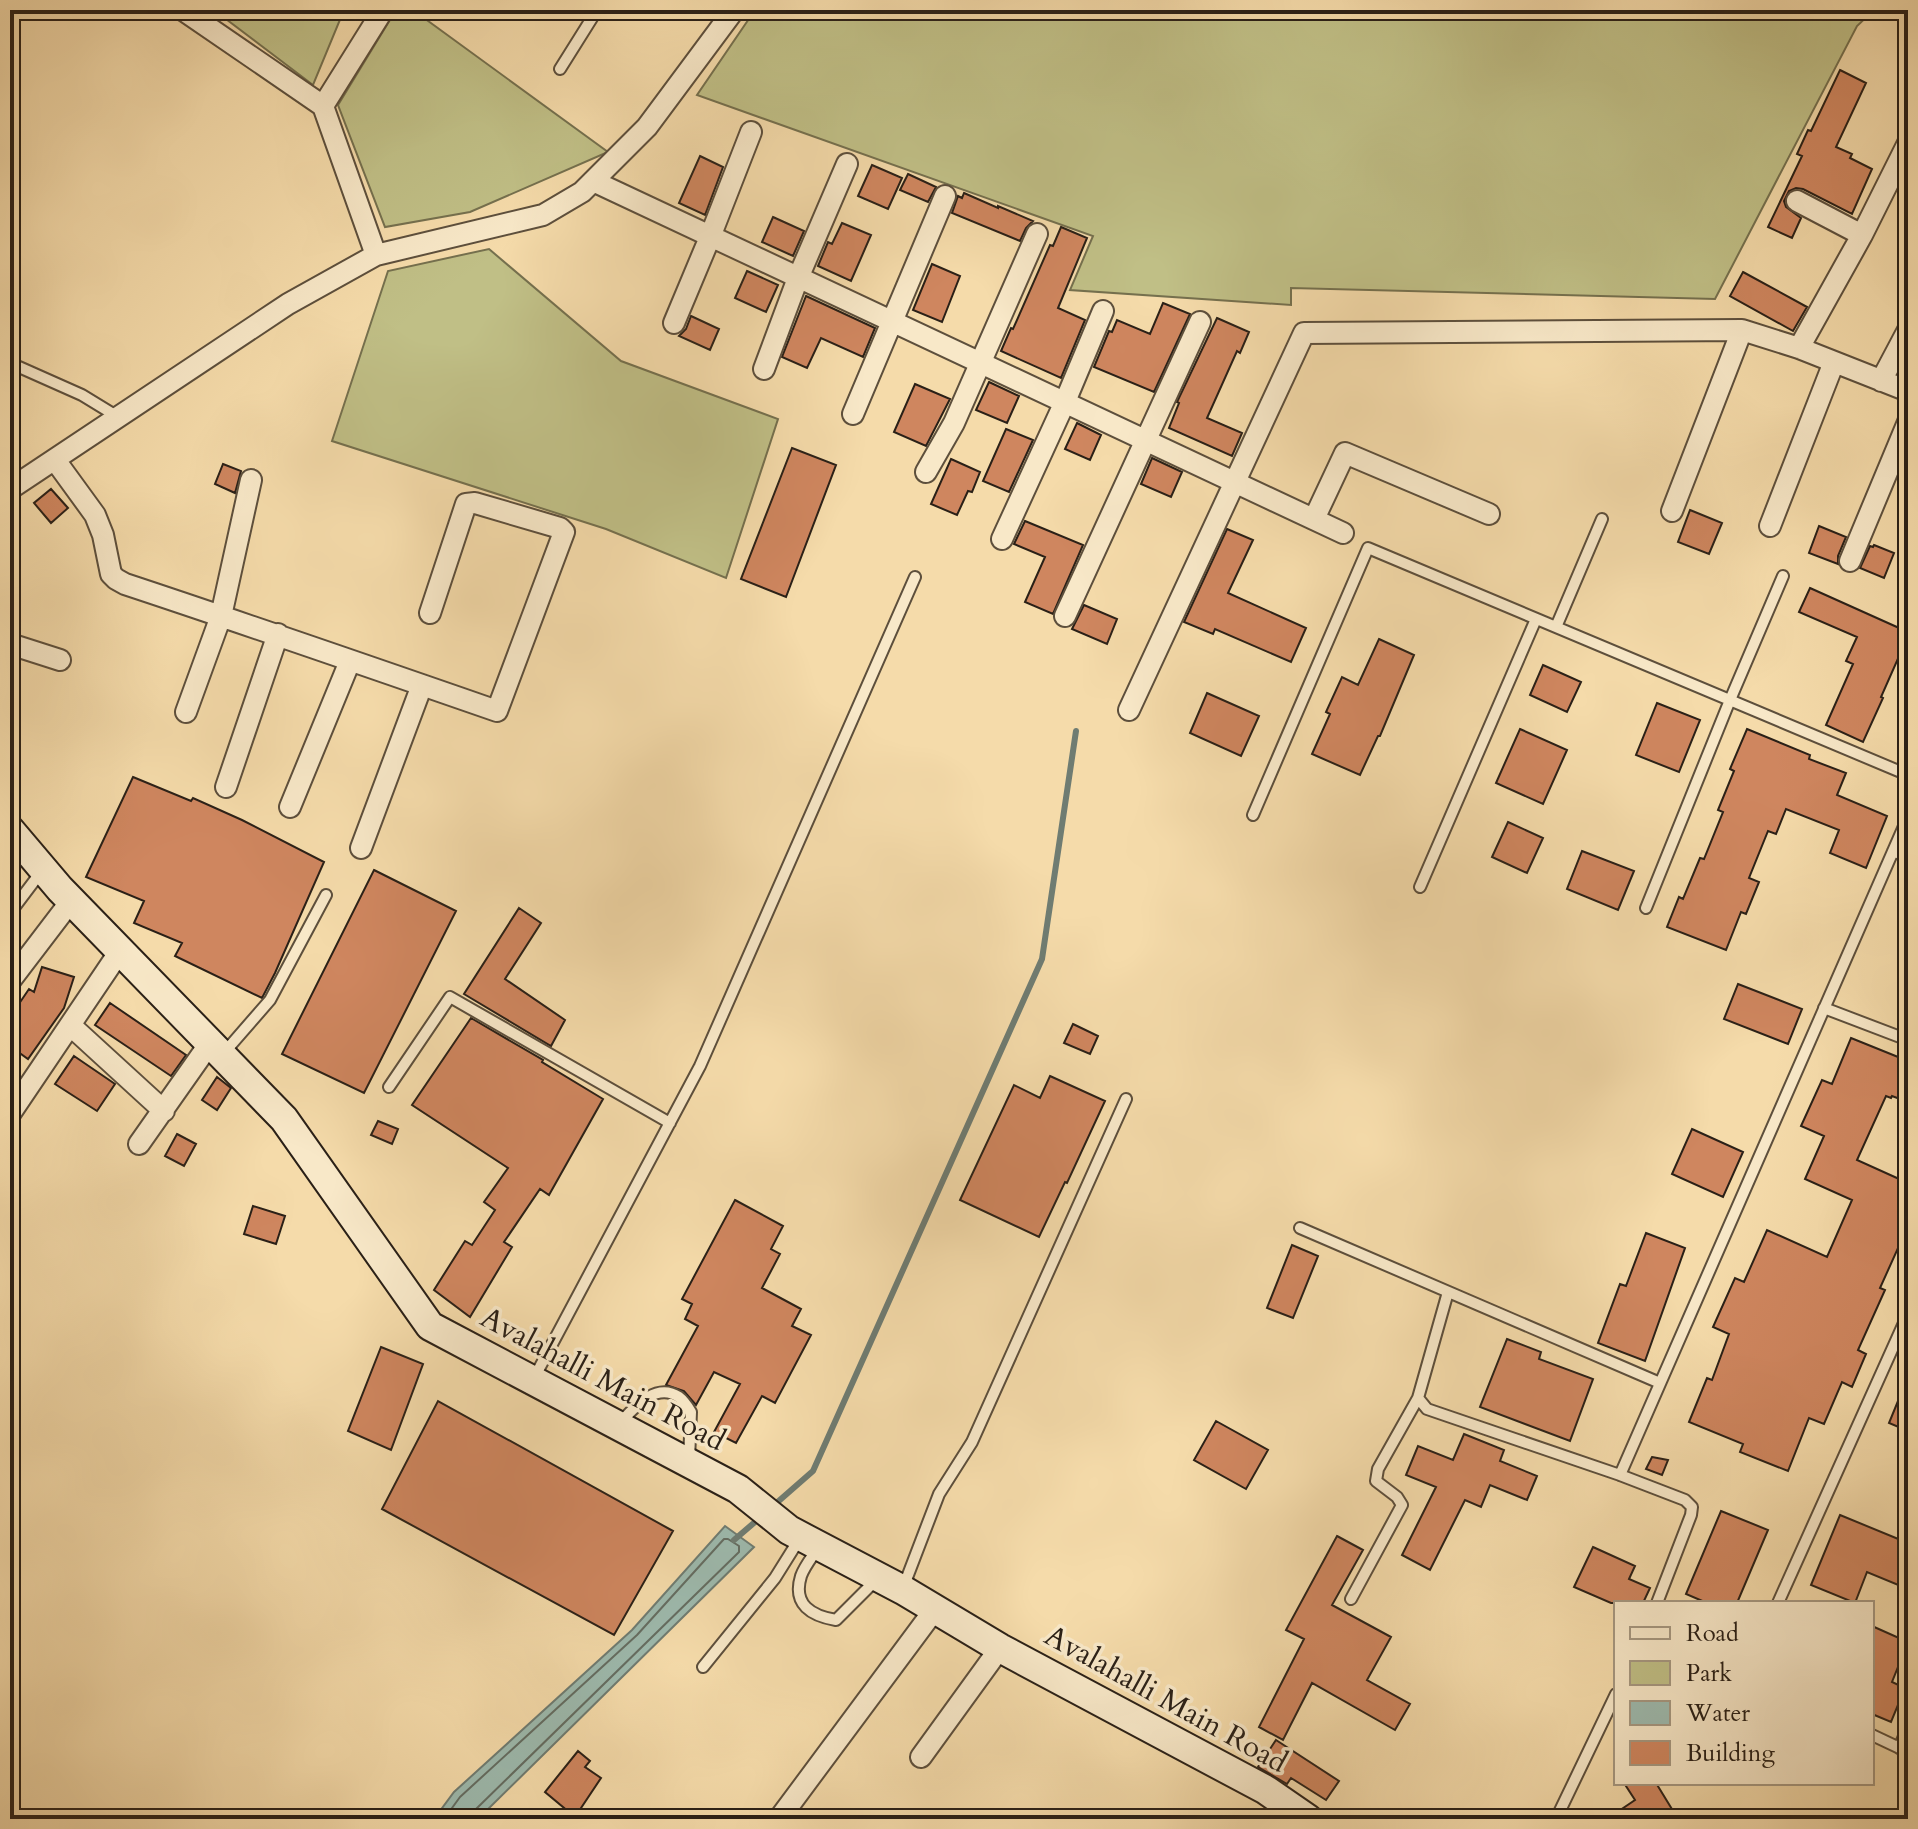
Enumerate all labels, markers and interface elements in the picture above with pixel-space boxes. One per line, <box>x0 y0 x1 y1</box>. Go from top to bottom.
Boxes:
street label: Avalahalli Main Road <box>473 1297 733 1461</box>
legend <box>1614 1601 1874 1785</box>
street label: Avalahalli Main Road <box>1037 1615 1295 1783</box>
text: Road <box>1686 1617 1739 1650</box>
text: Park <box>1686 1657 1732 1690</box>
text: Water <box>1685 1697 1750 1730</box>
text: Building <box>1686 1737 1776 1770</box>

